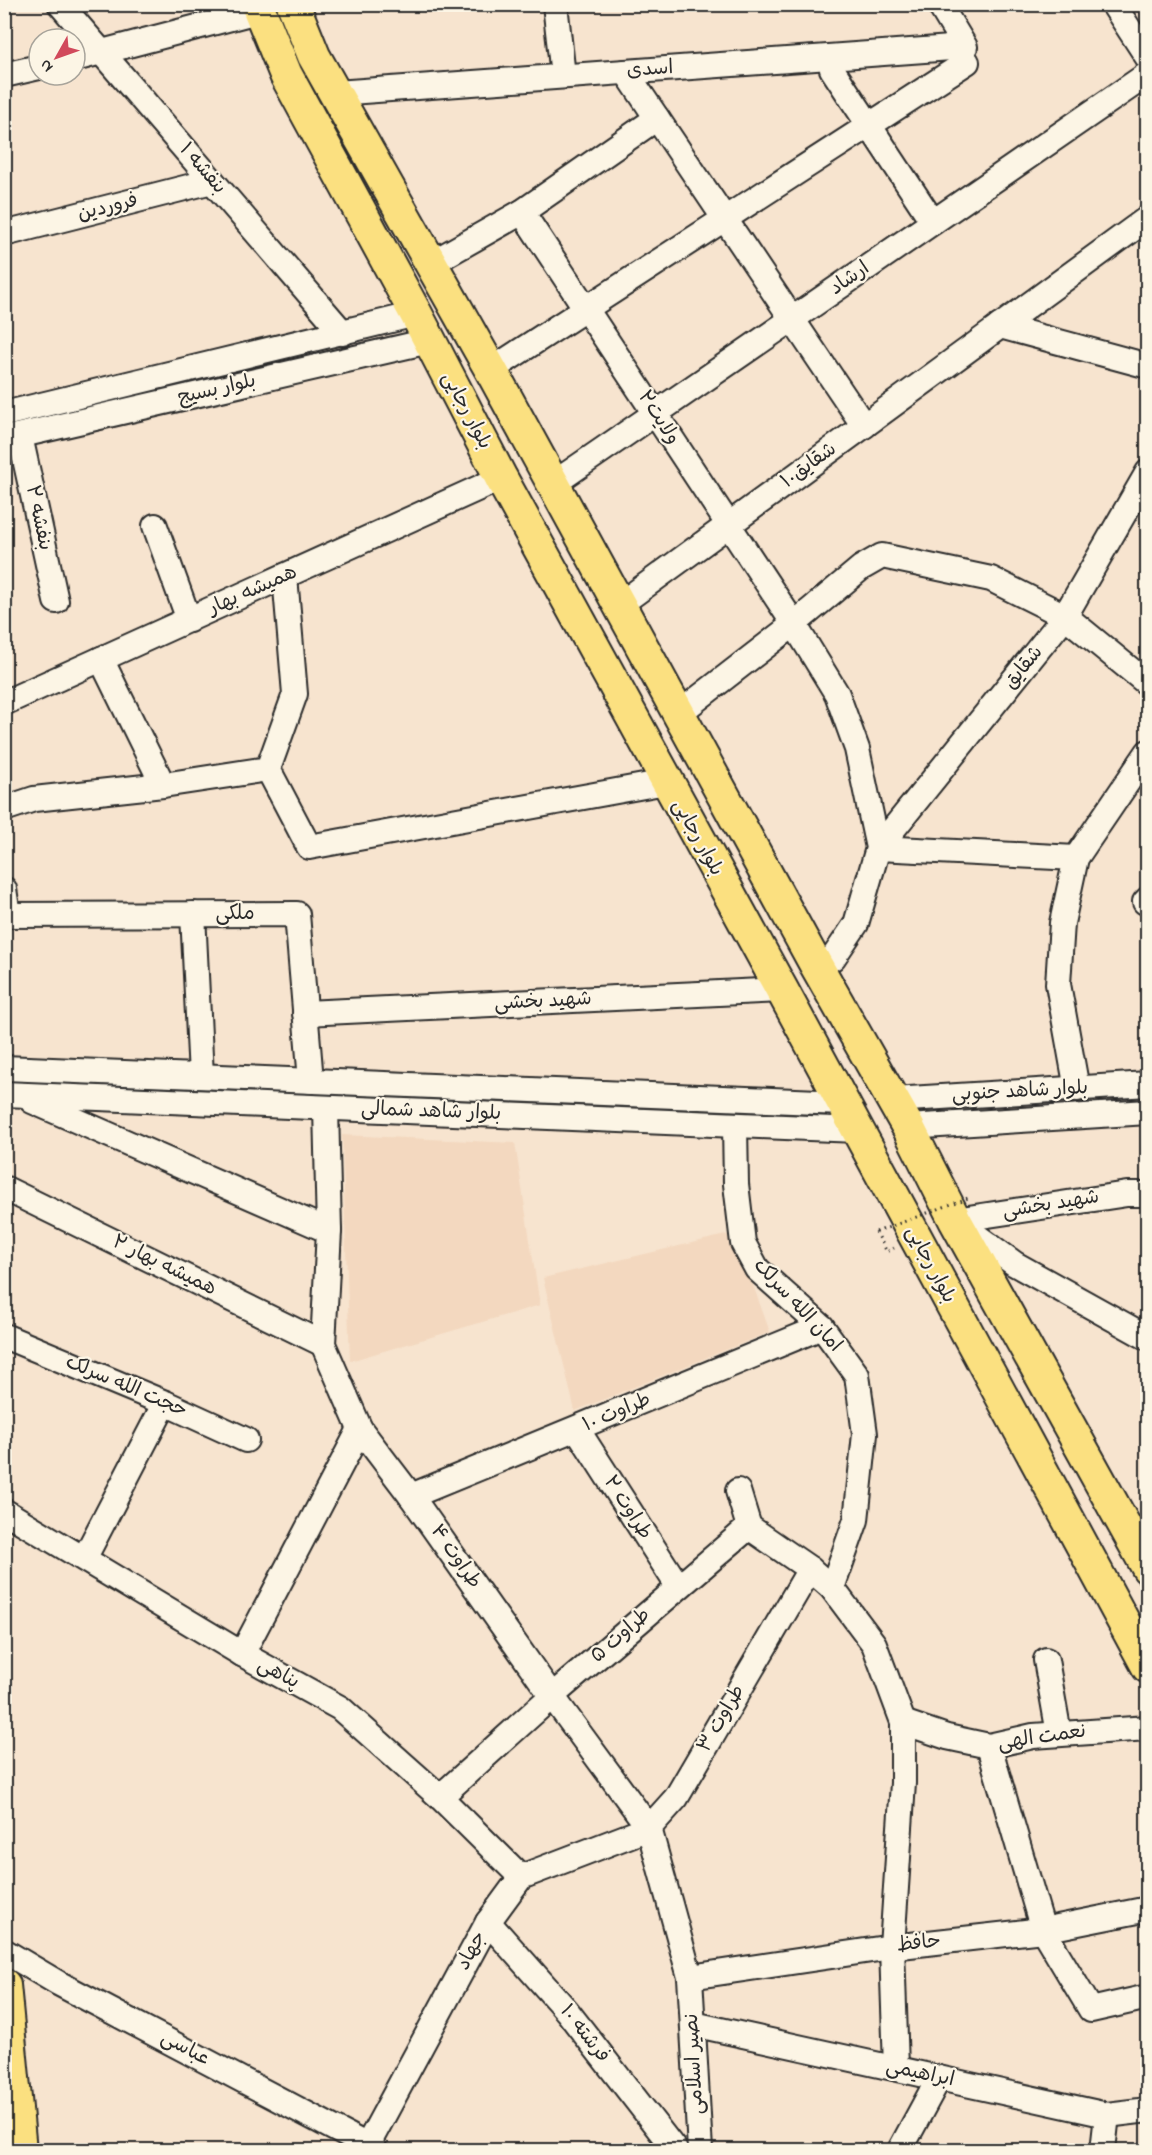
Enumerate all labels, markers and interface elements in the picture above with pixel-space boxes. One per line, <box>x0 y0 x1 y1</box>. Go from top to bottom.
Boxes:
north arrow <box>27 27 87 87</box>
text: N <box>34 53 60 77</box>
street label: اسدی <box>626 54 674 86</box>
street label: بنفشه ۱ <box>171 137 233 201</box>
street label: فروردین <box>75 187 141 229</box>
street label: ارشاد <box>824 255 876 303</box>
street label: بلوار بسیج <box>175 367 259 413</box>
street label: بلوار رجایی <box>433 367 499 455</box>
street label: ولایت۲ <box>630 385 686 451</box>
street label: شقایق۱۰ <box>775 436 843 496</box>
street label: بنفشه ۲ <box>17 483 59 553</box>
street label: همیشه بهار <box>202 559 302 624</box>
street label: شقایق <box>997 640 1051 696</box>
street label: بلوار رجایی <box>664 794 730 882</box>
street label: ملکی <box>215 900 255 929</box>
street label: شهید بخشی <box>494 985 592 1019</box>
street label: بلوار شاهد جنوبی <box>951 1074 1089 1110</box>
street label: بلوار شاهد شمالی <box>360 1095 502 1129</box>
street label: شهید بخشی <box>1001 1183 1101 1227</box>
street label: بلوار رجایی <box>897 1221 963 1309</box>
street label: همیشه بهار ۲ <box>107 1228 221 1304</box>
street label: امان الله سرلک <box>746 1253 848 1359</box>
street label: حجت الله سرلک <box>60 1348 192 1426</box>
street label: طراوت ۱۰ <box>578 1386 656 1440</box>
street label: طراوت ۲ <box>595 1470 659 1546</box>
street label: طراوت ۴ <box>422 1519 488 1595</box>
street label: طراوت ۵ <box>584 1602 658 1670</box>
street label: پناهی <box>252 1651 304 1697</box>
street label: طراوت ۳ <box>691 1680 753 1758</box>
street label: نعمت الهی <box>996 1717 1088 1759</box>
street label: جهاد <box>450 1926 494 1976</box>
street label: حافظ <box>896 1927 942 1961</box>
street label: فرشته ۱۰ <box>552 1998 616 2070</box>
street label: نصیر اسلامی <box>678 2013 712 2115</box>
street label: عباسی <box>155 2024 215 2074</box>
street label: ابراهیمی <box>883 2053 957 2095</box>

